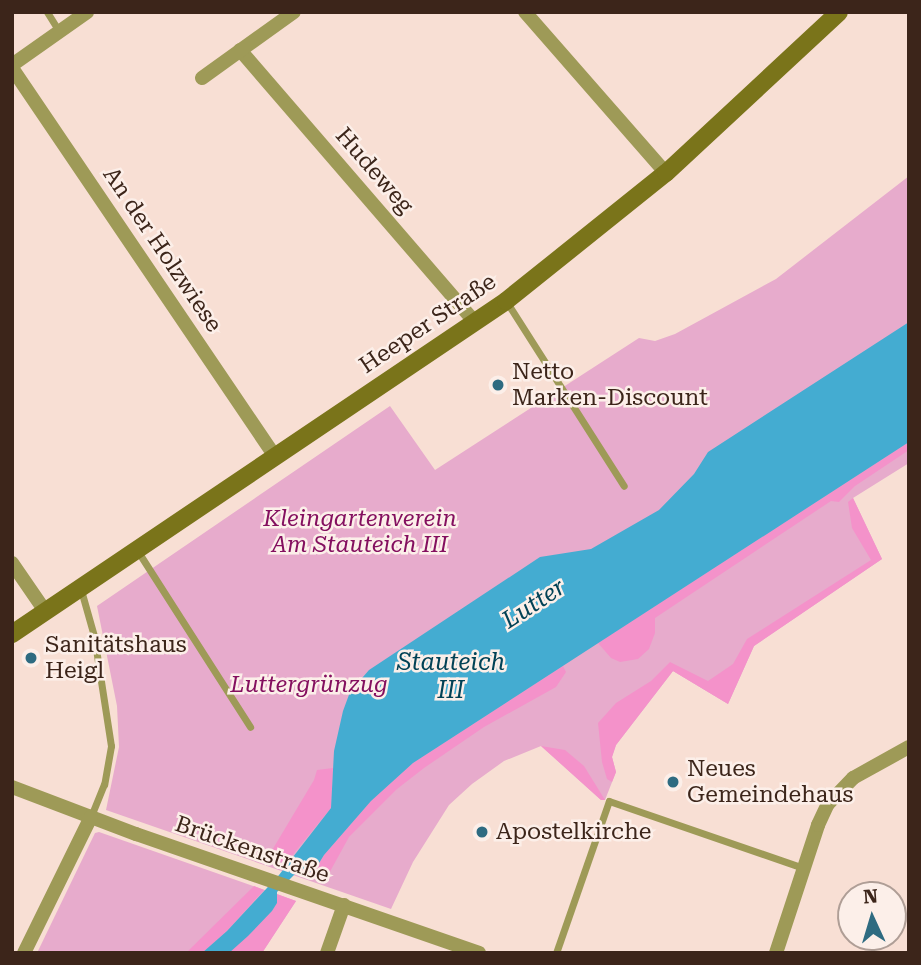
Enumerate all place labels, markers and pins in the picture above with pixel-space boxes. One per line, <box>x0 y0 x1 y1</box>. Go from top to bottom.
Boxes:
place label: Netto Marken-Discount <box>512 358 708 412</box>
marker: Netto Marken-Discount <box>490 377 506 393</box>
place label: Sanitätshaus Heigl <box>45 631 187 685</box>
marker: Sanitätshaus Heigl <box>23 650 39 666</box>
place label: Neues Gemeindehaus <box>687 755 853 809</box>
marker: Neues Gemeindehaus <box>665 774 681 790</box>
place label: Apostelkirche <box>496 818 651 846</box>
marker: Apostelkirche <box>474 824 490 840</box>

